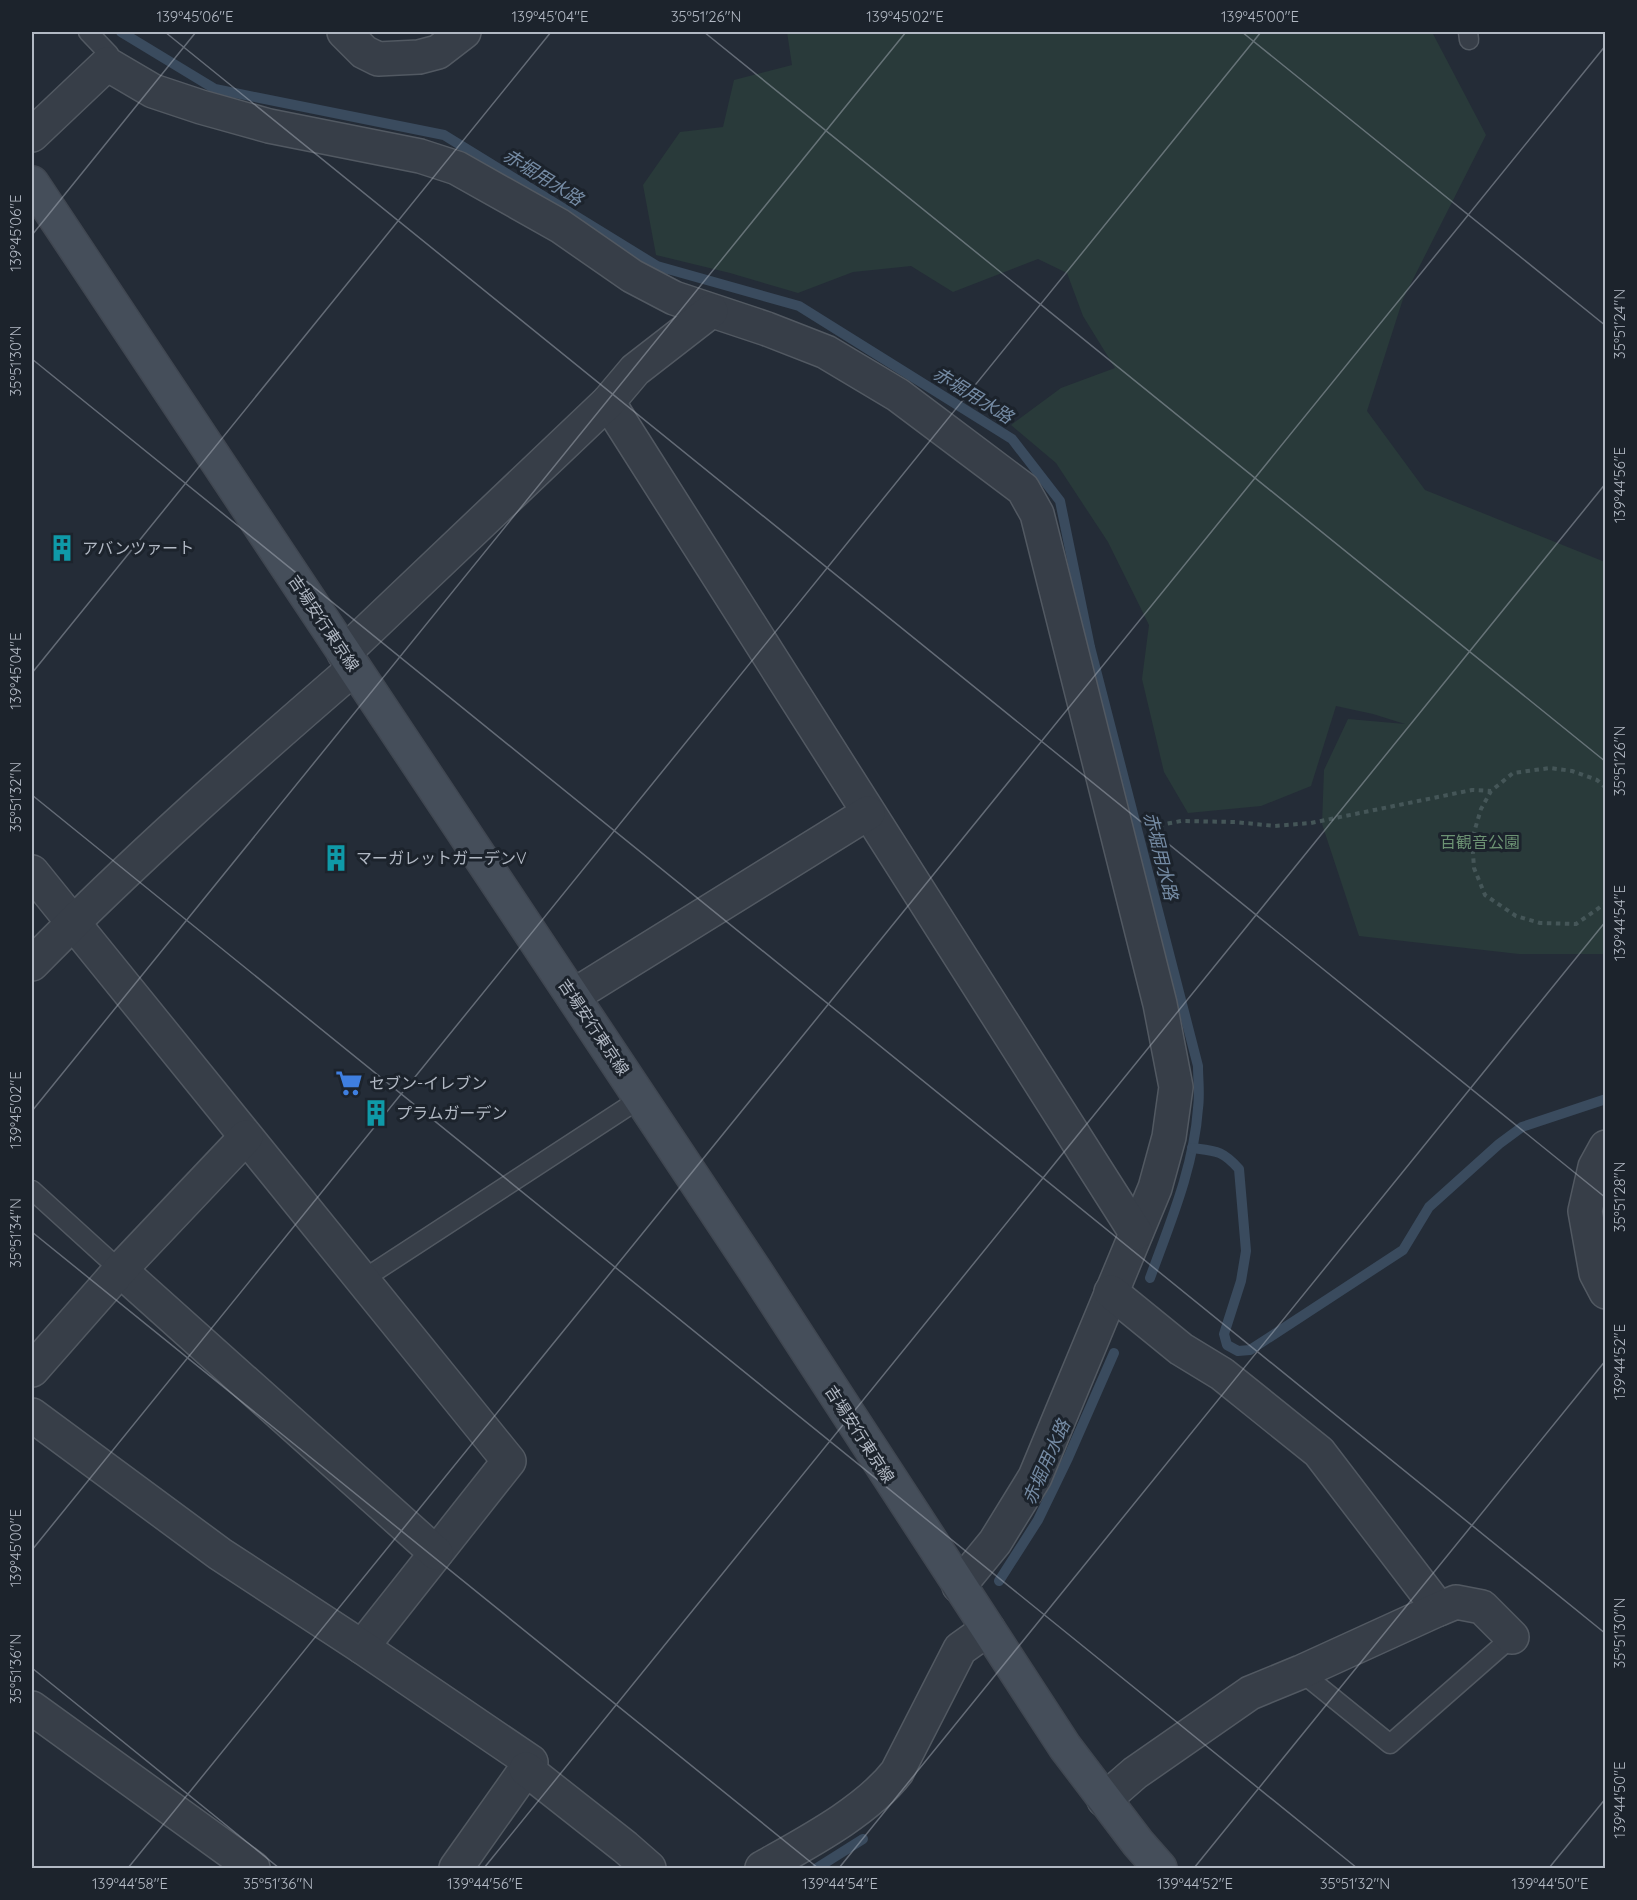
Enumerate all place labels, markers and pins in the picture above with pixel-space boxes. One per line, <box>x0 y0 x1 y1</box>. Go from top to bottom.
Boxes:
building icon: アバンツァート <box>47 533 77 563</box>
place label: アバンツァート <box>82 538 194 558</box>
building icon: マーガレットガーデンV <box>321 843 351 873</box>
place label: マーガレットガーデンV <box>356 848 527 868</box>
supermarket icon: セブン-イレブン <box>334 1068 364 1098</box>
place label: セブン-イレブン <box>369 1073 487 1093</box>
building icon: プラムガーデン <box>361 1098 391 1128</box>
place label: プラムガーデン <box>396 1103 508 1123</box>

